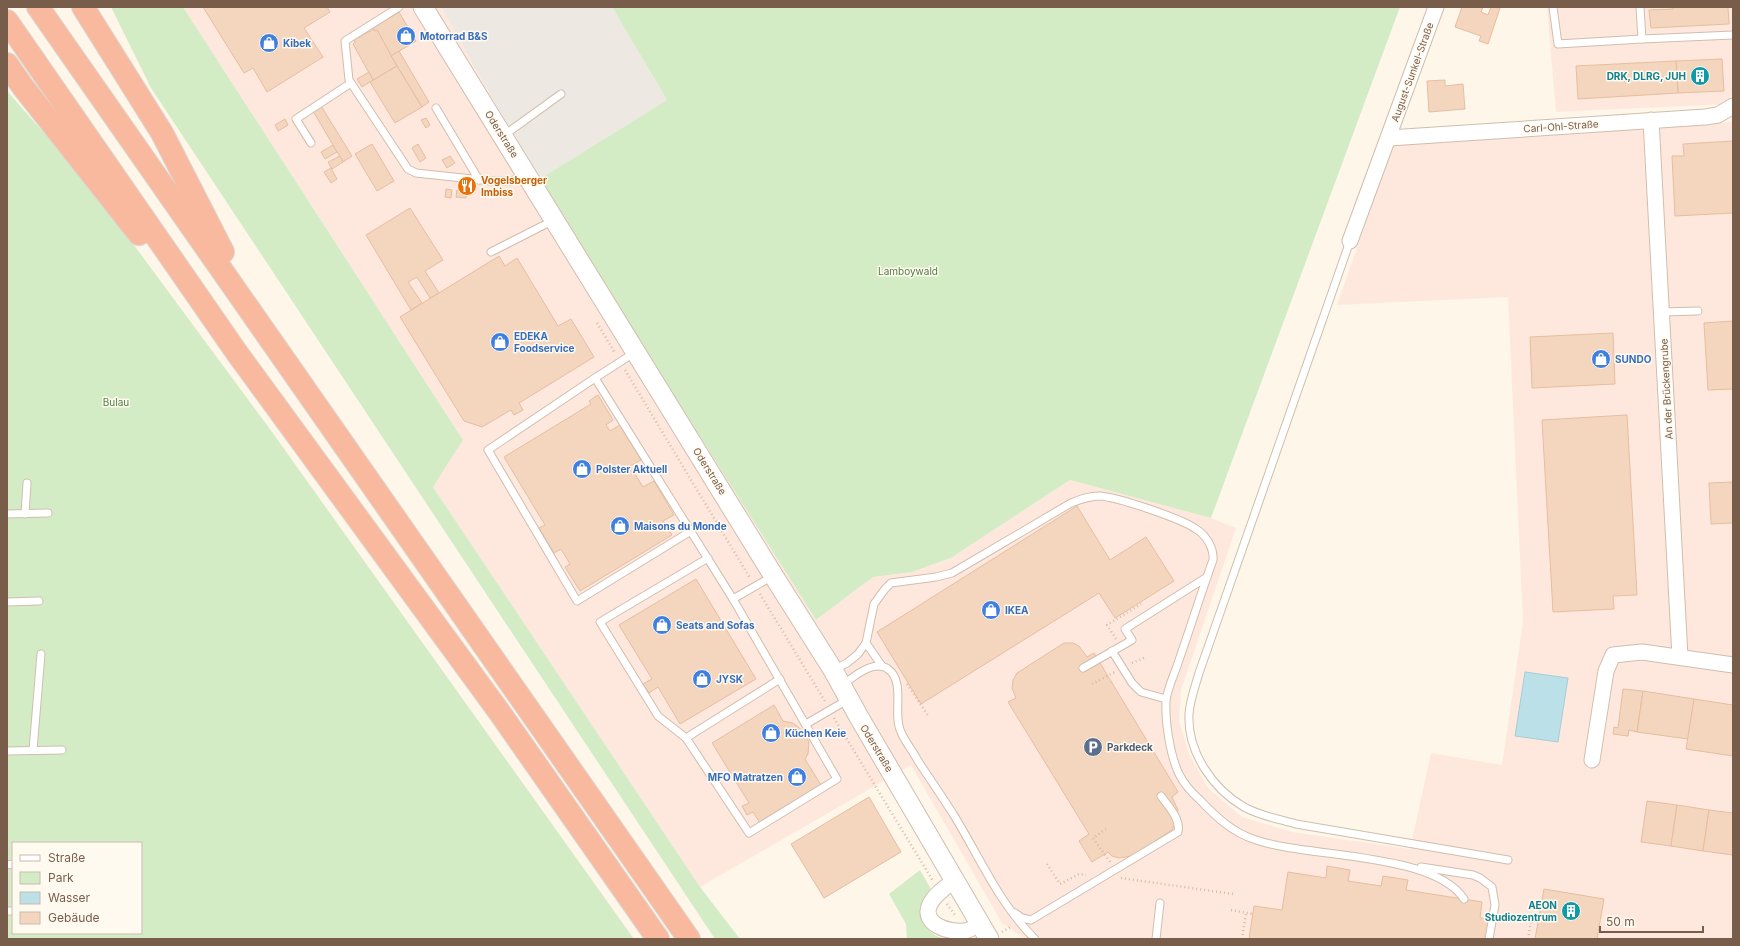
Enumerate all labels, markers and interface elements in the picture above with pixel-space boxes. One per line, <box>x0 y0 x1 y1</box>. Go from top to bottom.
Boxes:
street label: August-Sunkel-Straße <box>1388 20 1436 123</box>
shop icon: Motorrad B&S <box>395 25 417 47</box>
place label: Motorrad B&S <box>420 30 488 42</box>
shop icon: Kibek <box>258 32 280 54</box>
place label: Kibek <box>283 37 311 49</box>
building icon: DRK, DLRG, JUH <box>1689 65 1711 87</box>
place label: DRK, DLRG, JUH <box>1607 70 1686 82</box>
street label: Oderstraße <box>483 108 521 160</box>
street label: Carl-Ohl-Straße <box>1523 117 1599 135</box>
place label: Vogelsberger Imbiss <box>481 174 547 198</box>
restaurant icon: Vogelsberger Imbiss <box>456 175 478 197</box>
park label: Lamboywald <box>878 265 938 277</box>
place label: EDEKA Foodservice <box>514 330 575 354</box>
shop icon: EDEKA Foodservice <box>489 331 511 353</box>
street label: An der Brückengrube <box>1657 338 1675 440</box>
shop icon: SUNDO <box>1590 348 1612 370</box>
place label: SUNDO <box>1615 353 1652 365</box>
park label: Bulau <box>103 396 129 408</box>
street label: Oderstraße <box>691 445 729 497</box>
shop icon: Polster Aktuell <box>571 458 593 480</box>
place label: Polster Aktuell <box>596 463 668 475</box>
shop icon: Maisons du Monde <box>609 515 631 537</box>
place label: Maisons du Monde <box>634 520 727 532</box>
shop icon: IKEA <box>980 599 1002 621</box>
place label: IKEA <box>1005 604 1029 616</box>
shop icon: Seats and Sofas <box>651 614 673 636</box>
place label: Seats and Sofas <box>676 619 755 631</box>
shop icon: JYSK <box>691 668 713 690</box>
place label: JYSK <box>716 673 743 685</box>
shop icon: Küchen Keie <box>760 722 782 744</box>
street label: Oderstraße <box>858 722 896 774</box>
place label: Küchen Keie <box>785 727 846 739</box>
parking icon: Parkdeck <box>1082 736 1104 758</box>
place label: Parkdeck <box>1107 741 1153 753</box>
shop icon: MFO Matratzen <box>786 766 808 788</box>
place label: MFO Matratzen <box>708 771 783 783</box>
legend <box>12 842 142 934</box>
text: Straße <box>48 850 85 865</box>
text: Park <box>48 870 74 885</box>
text: Wasser <box>48 890 91 905</box>
place label: AEON Studiozentrum <box>1485 899 1557 923</box>
building icon: AEON Studiozentrum <box>1560 900 1582 922</box>
scale bar <box>1600 908 1703 934</box>
text: Gebäude <box>48 910 100 925</box>
text: 50 m <box>1606 914 1635 929</box>

